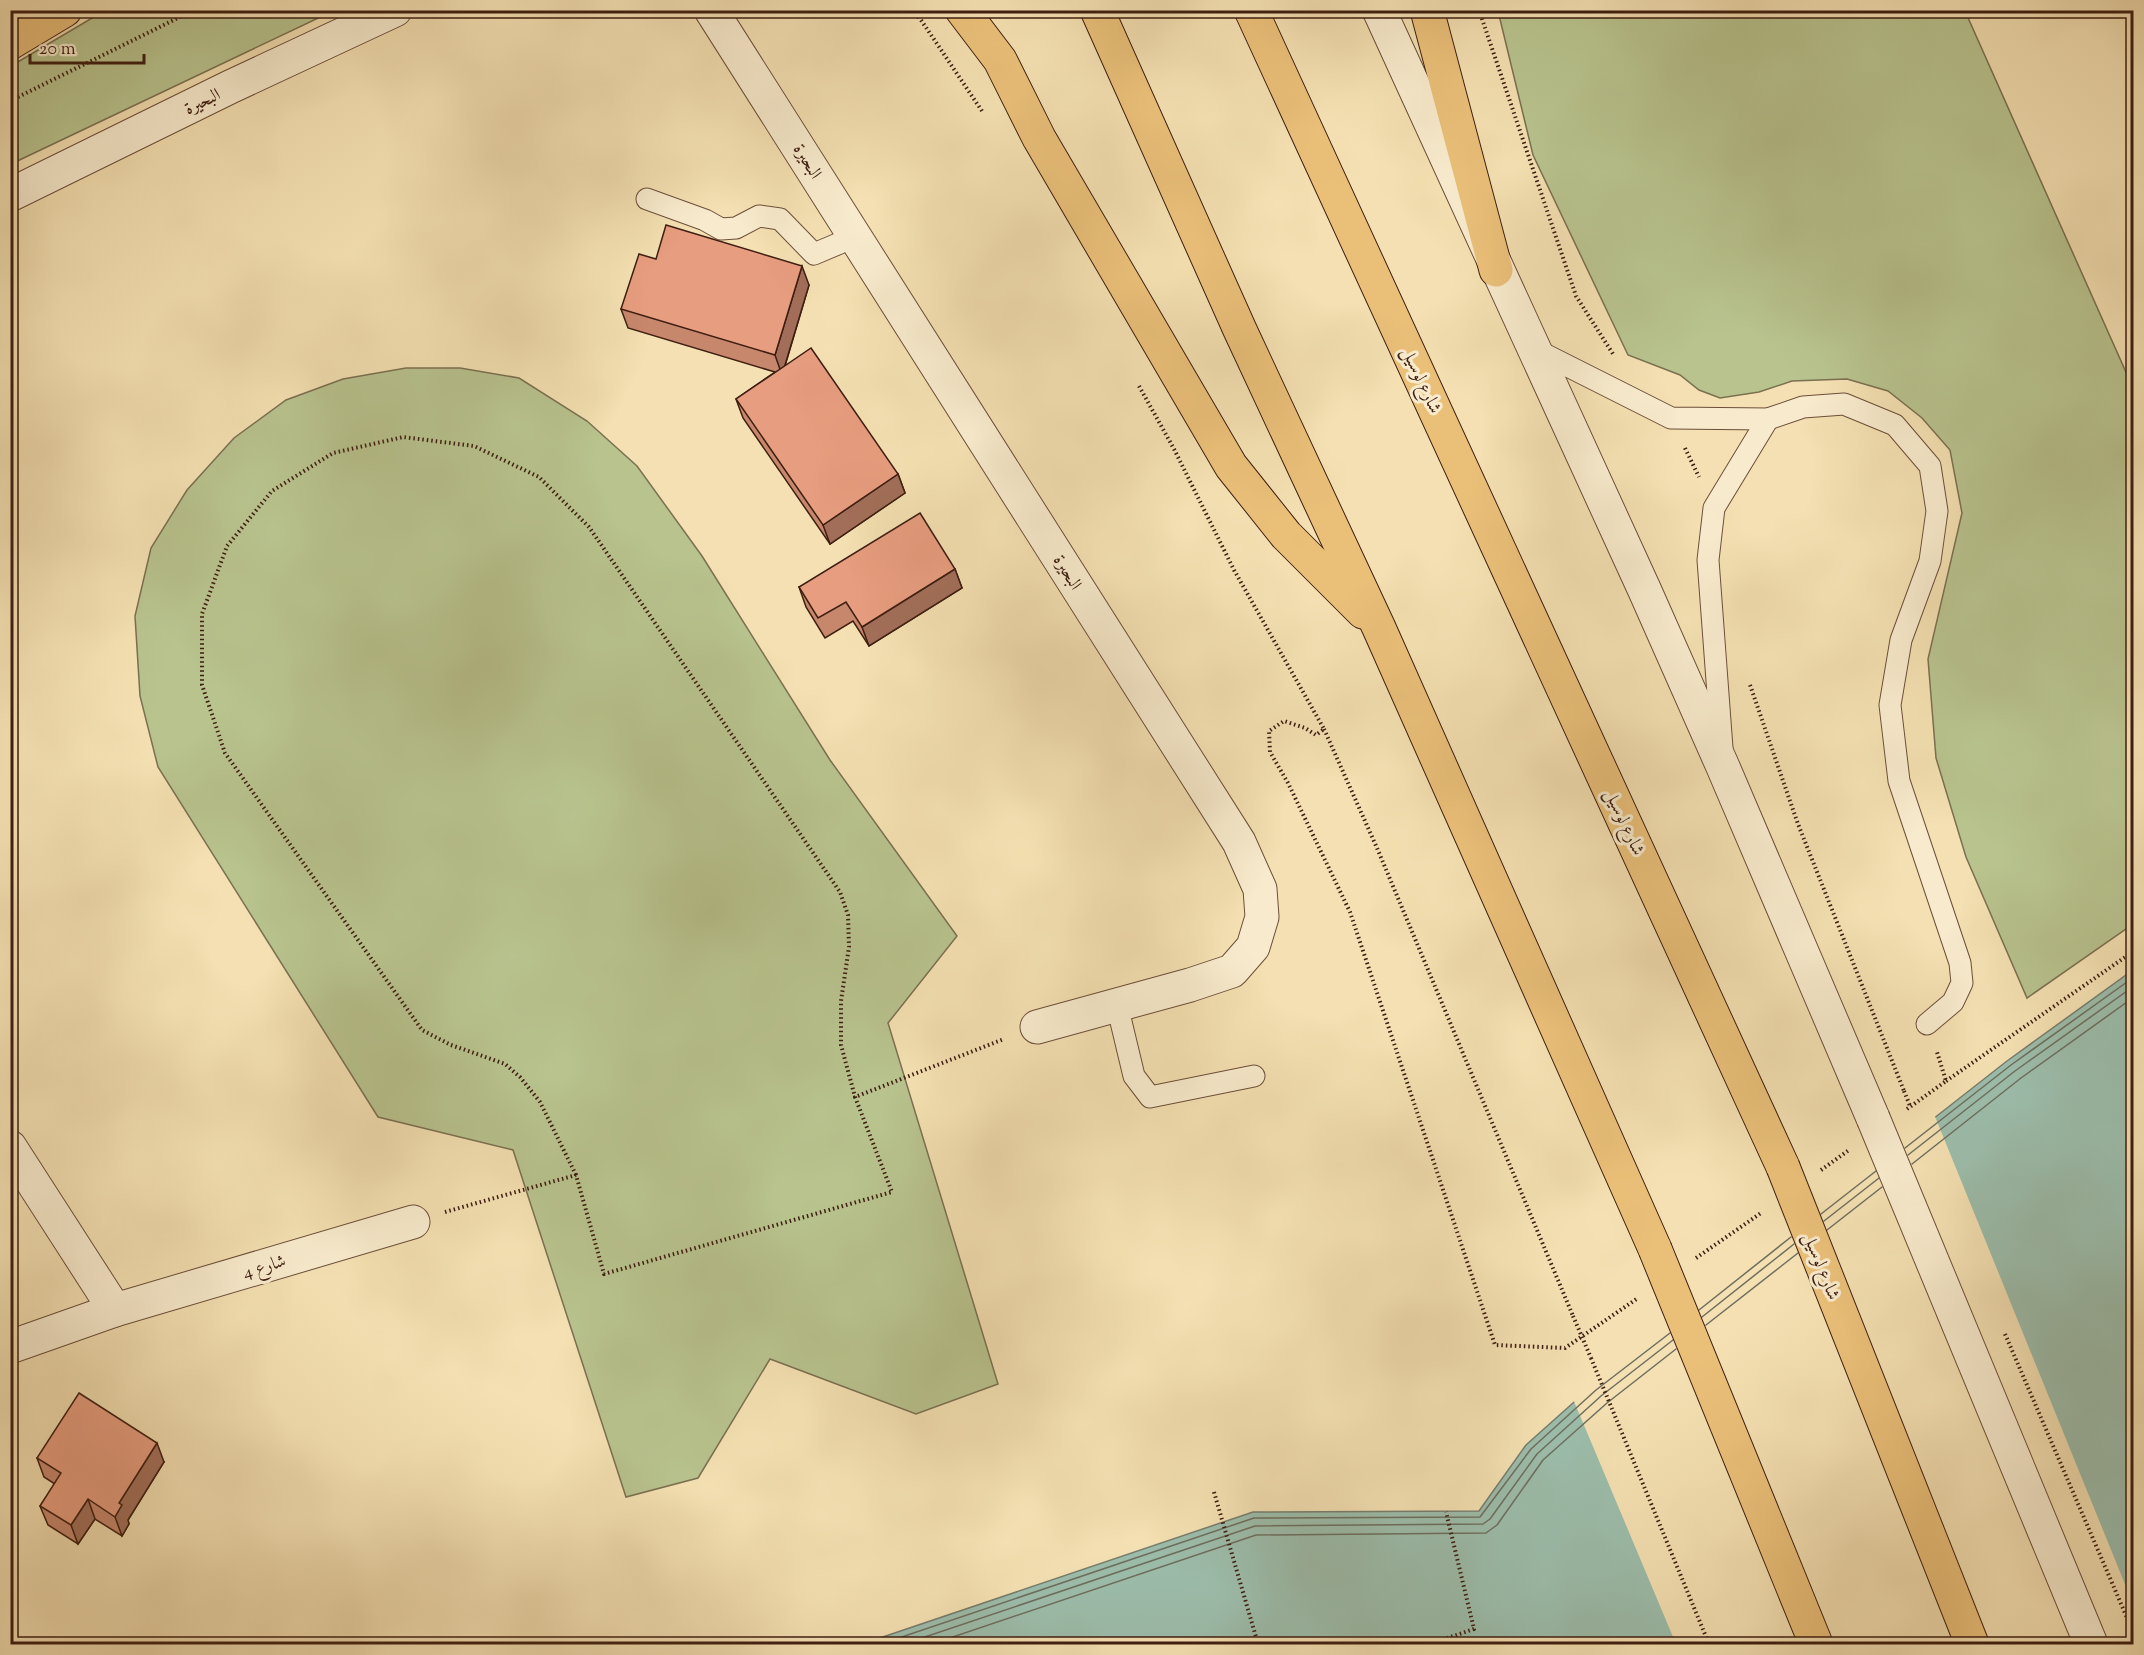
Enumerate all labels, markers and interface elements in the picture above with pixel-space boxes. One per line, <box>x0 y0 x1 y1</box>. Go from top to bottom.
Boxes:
scale bar <box>30 27 144 65</box>
text: 20 m <box>39 37 76 63</box>
street label: البحيرة <box>180 83 226 123</box>
street label: البحيرة <box>785 139 827 185</box>
street label: شارع لوسيل <box>1393 343 1447 418</box>
street label: البحيرة <box>1045 550 1087 596</box>
street label: شارع لوسيل <box>1596 785 1650 860</box>
street label: شارع لوسيل <box>1795 1229 1845 1304</box>
street label: شارع 4 <box>240 1249 290 1287</box>

